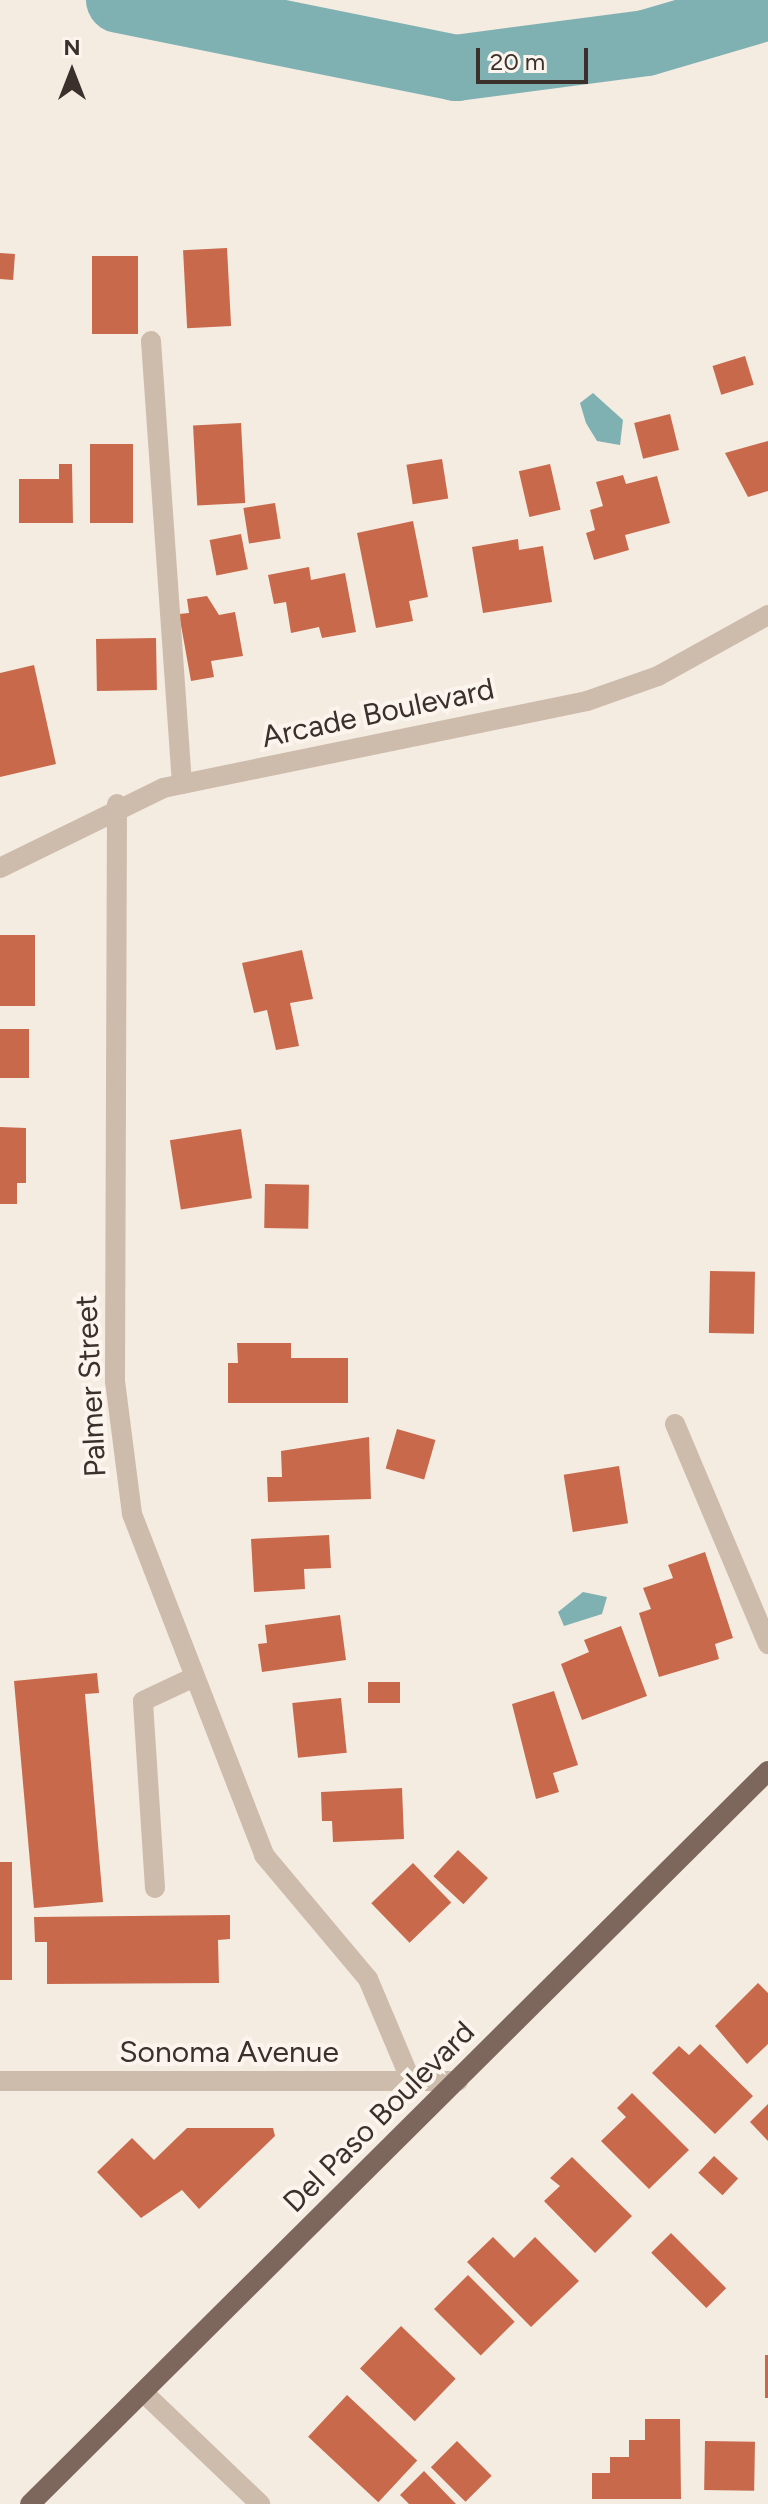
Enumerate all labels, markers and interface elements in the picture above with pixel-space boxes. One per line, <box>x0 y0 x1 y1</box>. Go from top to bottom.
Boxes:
north arrow <box>32 32 112 112</box>
scale bar <box>480 32 592 82</box>
text: N <box>63 34 81 61</box>
text: 20 m <box>490 47 545 76</box>
street label: Arcade Boulevard <box>259 671 497 755</box>
street label: Palmer Street <box>68 1294 114 1478</box>
street label: Del Paso Boulevard <box>276 2014 482 2220</box>
street label: Sonoma Avenue <box>119 2034 339 2070</box>

